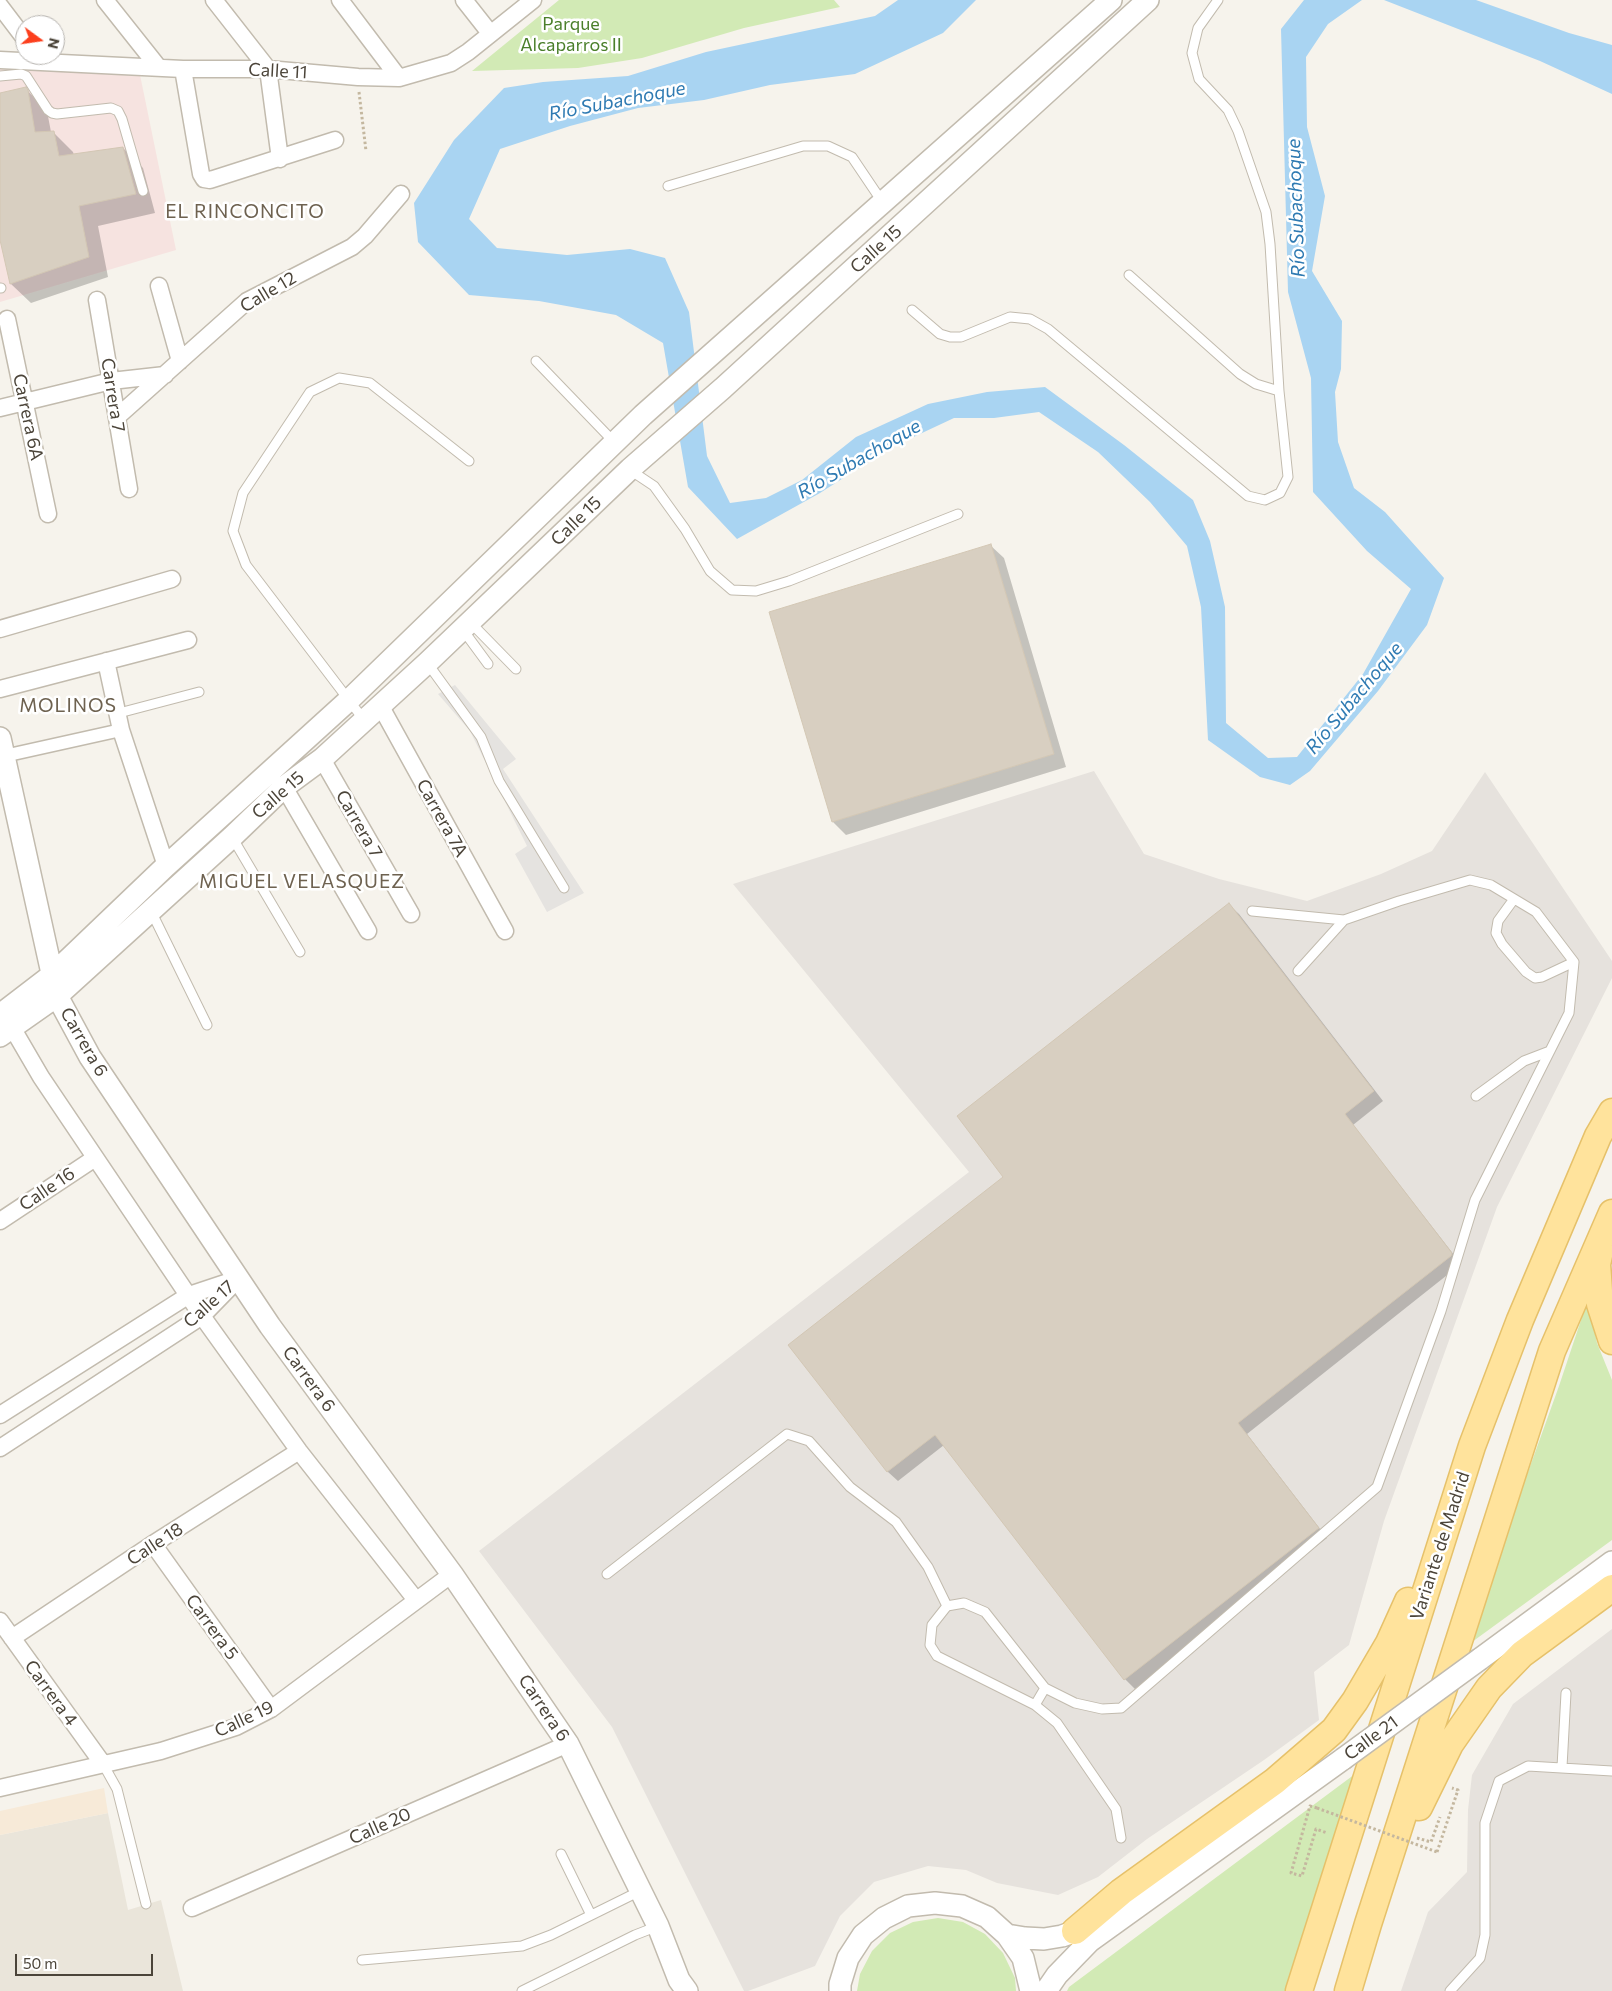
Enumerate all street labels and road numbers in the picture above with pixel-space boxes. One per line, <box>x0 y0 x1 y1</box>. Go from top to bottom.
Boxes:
street label: Calle 11 <box>248 59 308 83</box>
street label: Calle 15 <box>846 220 906 278</box>
street label: Calle 12 <box>236 267 300 317</box>
street label: Carrera 7 <box>96 356 130 434</box>
street label: Carrera 6A <box>8 372 48 462</box>
street label: Calle 15 <box>546 492 606 550</box>
street label: Calle 15 <box>248 767 308 823</box>
street label: Carrera 7A <box>412 775 472 861</box>
street label: Carrera 7 <box>331 786 387 862</box>
street label: Carrera 6 <box>56 1004 112 1080</box>
street label: Calle 16 <box>15 1163 79 1215</box>
street label: Calle 17 <box>179 1276 239 1332</box>
street label: Carrera 6 <box>278 1342 340 1416</box>
street label: Variante de Madrid <box>1406 1469 1474 1623</box>
street label: Calle 18 <box>123 1518 187 1570</box>
street label: Carrera 5 <box>181 1590 243 1664</box>
street label: Carrera 4 <box>20 1656 82 1730</box>
street label: Carrera 6 <box>514 1670 574 1746</box>
street label: Calle 19 <box>211 1696 277 1742</box>
street label: Calle 21 <box>1340 1711 1402 1765</box>
street label: Calle 20 <box>346 1803 414 1849</box>

